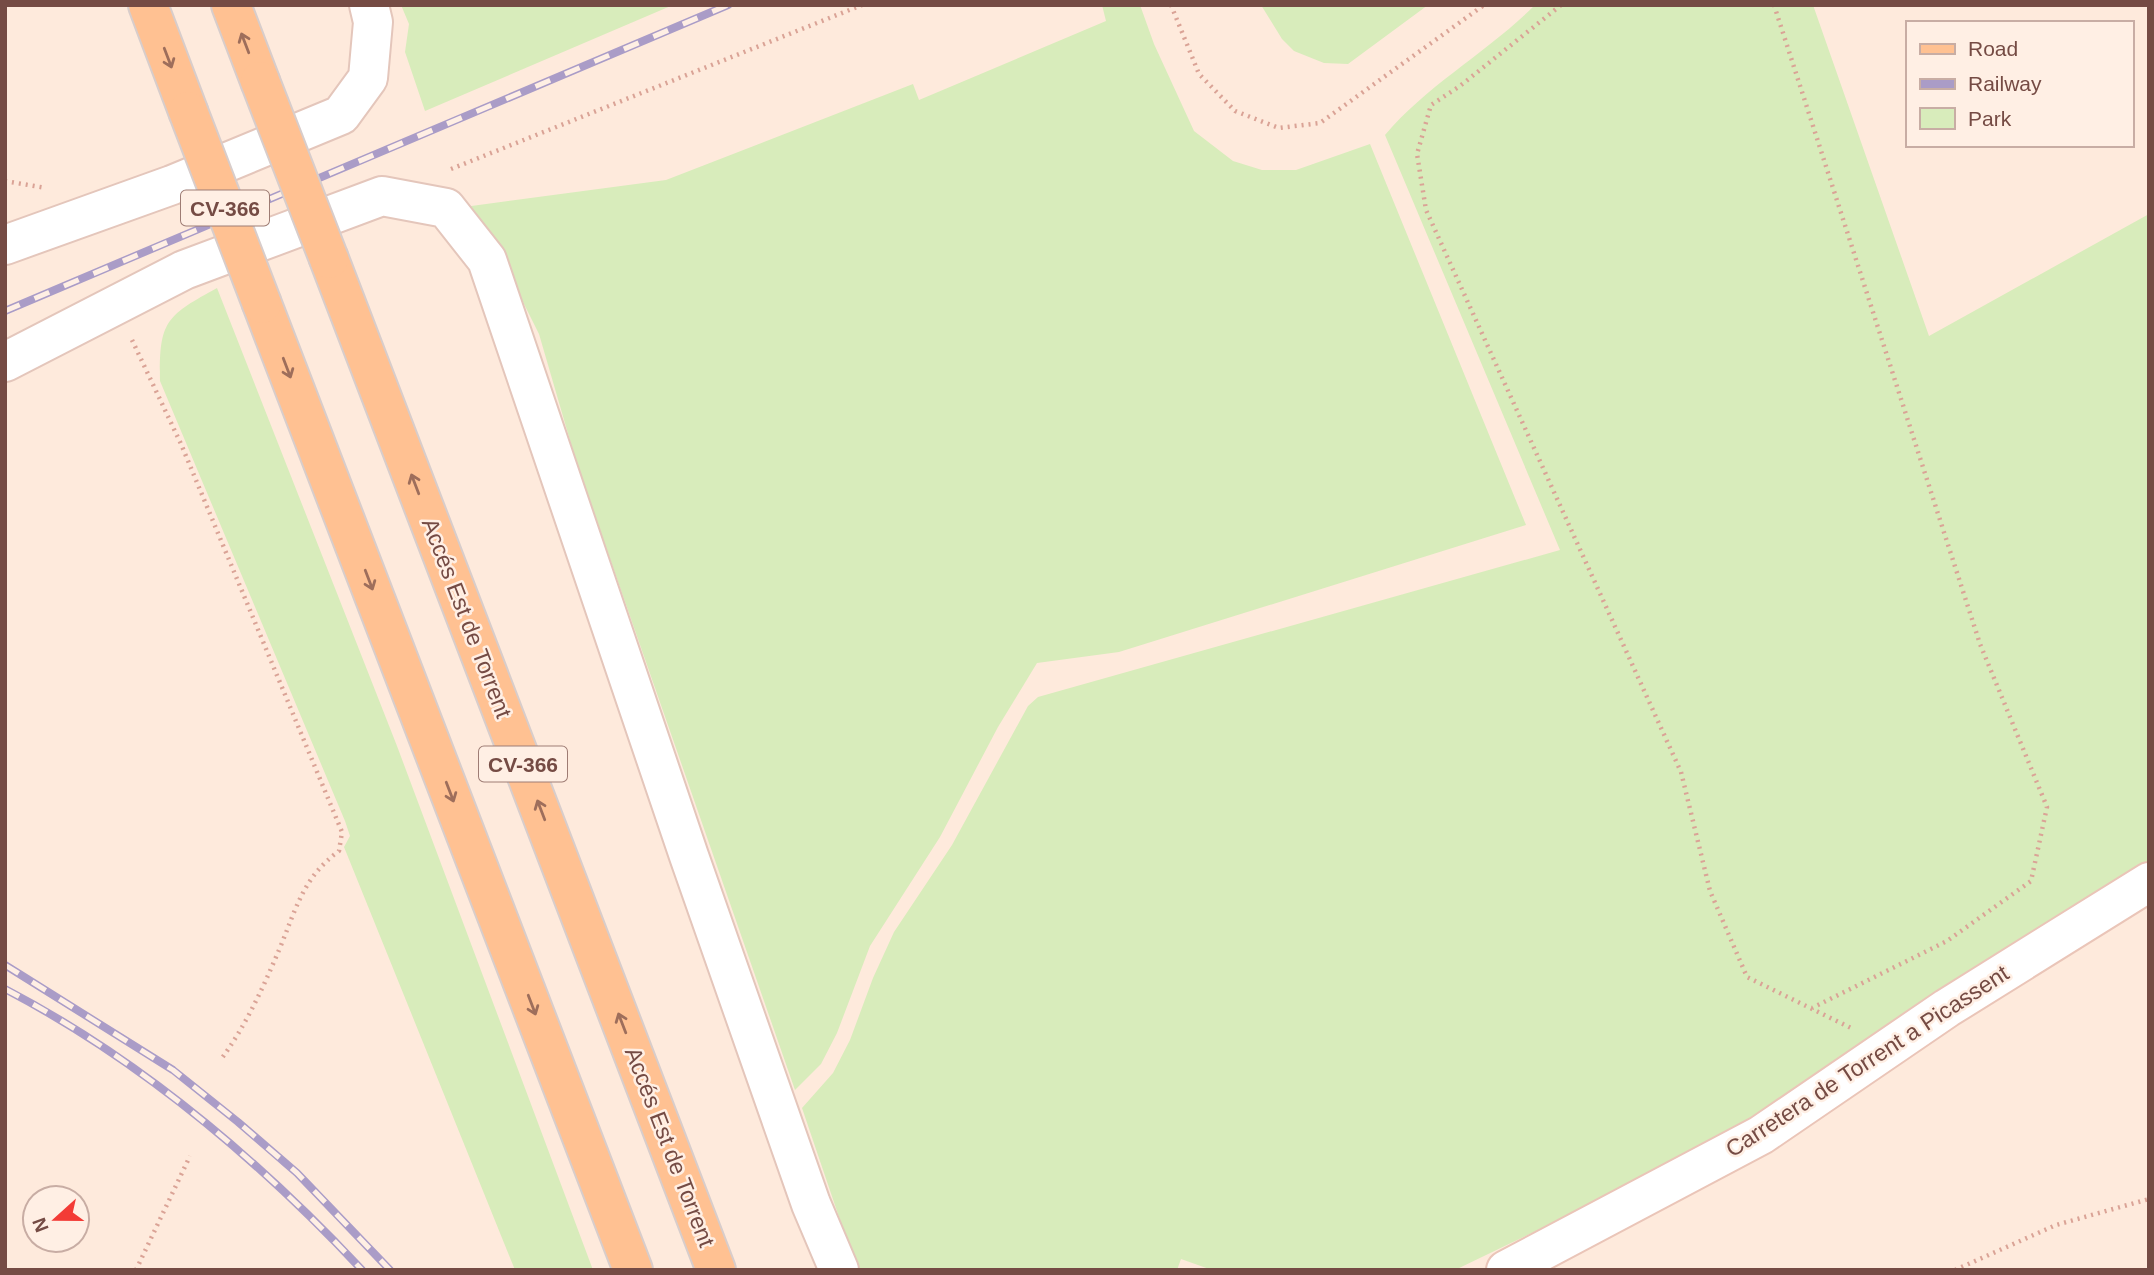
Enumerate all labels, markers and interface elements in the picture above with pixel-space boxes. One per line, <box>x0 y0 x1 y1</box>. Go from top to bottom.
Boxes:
legend <box>1906 21 2133 147</box>
one-way arrow <box>238 33 251 55</box>
text: Road <box>1968 37 2018 60</box>
one-way arrow <box>163 47 175 69</box>
text: Railway <box>1968 72 2042 95</box>
text: Park <box>1968 107 2012 130</box>
road number: CV-366 <box>181 190 269 226</box>
one-way arrow <box>282 356 295 378</box>
one-way arrow <box>408 473 421 495</box>
street label: Accés Est de Torrent <box>417 514 517 722</box>
one-way arrow <box>364 568 377 590</box>
road number: CV-366 <box>479 746 567 782</box>
one-way arrow <box>445 781 458 803</box>
one-way arrow <box>533 800 546 822</box>
street label: Carretera de Torrent a Picassent <box>1721 959 2014 1162</box>
one-way arrow <box>526 993 539 1015</box>
one-way arrow <box>615 1012 627 1034</box>
street label: Accés Est de Torrent <box>620 1043 720 1251</box>
north arrow <box>21 1184 91 1254</box>
text: N <box>28 1215 53 1235</box>

